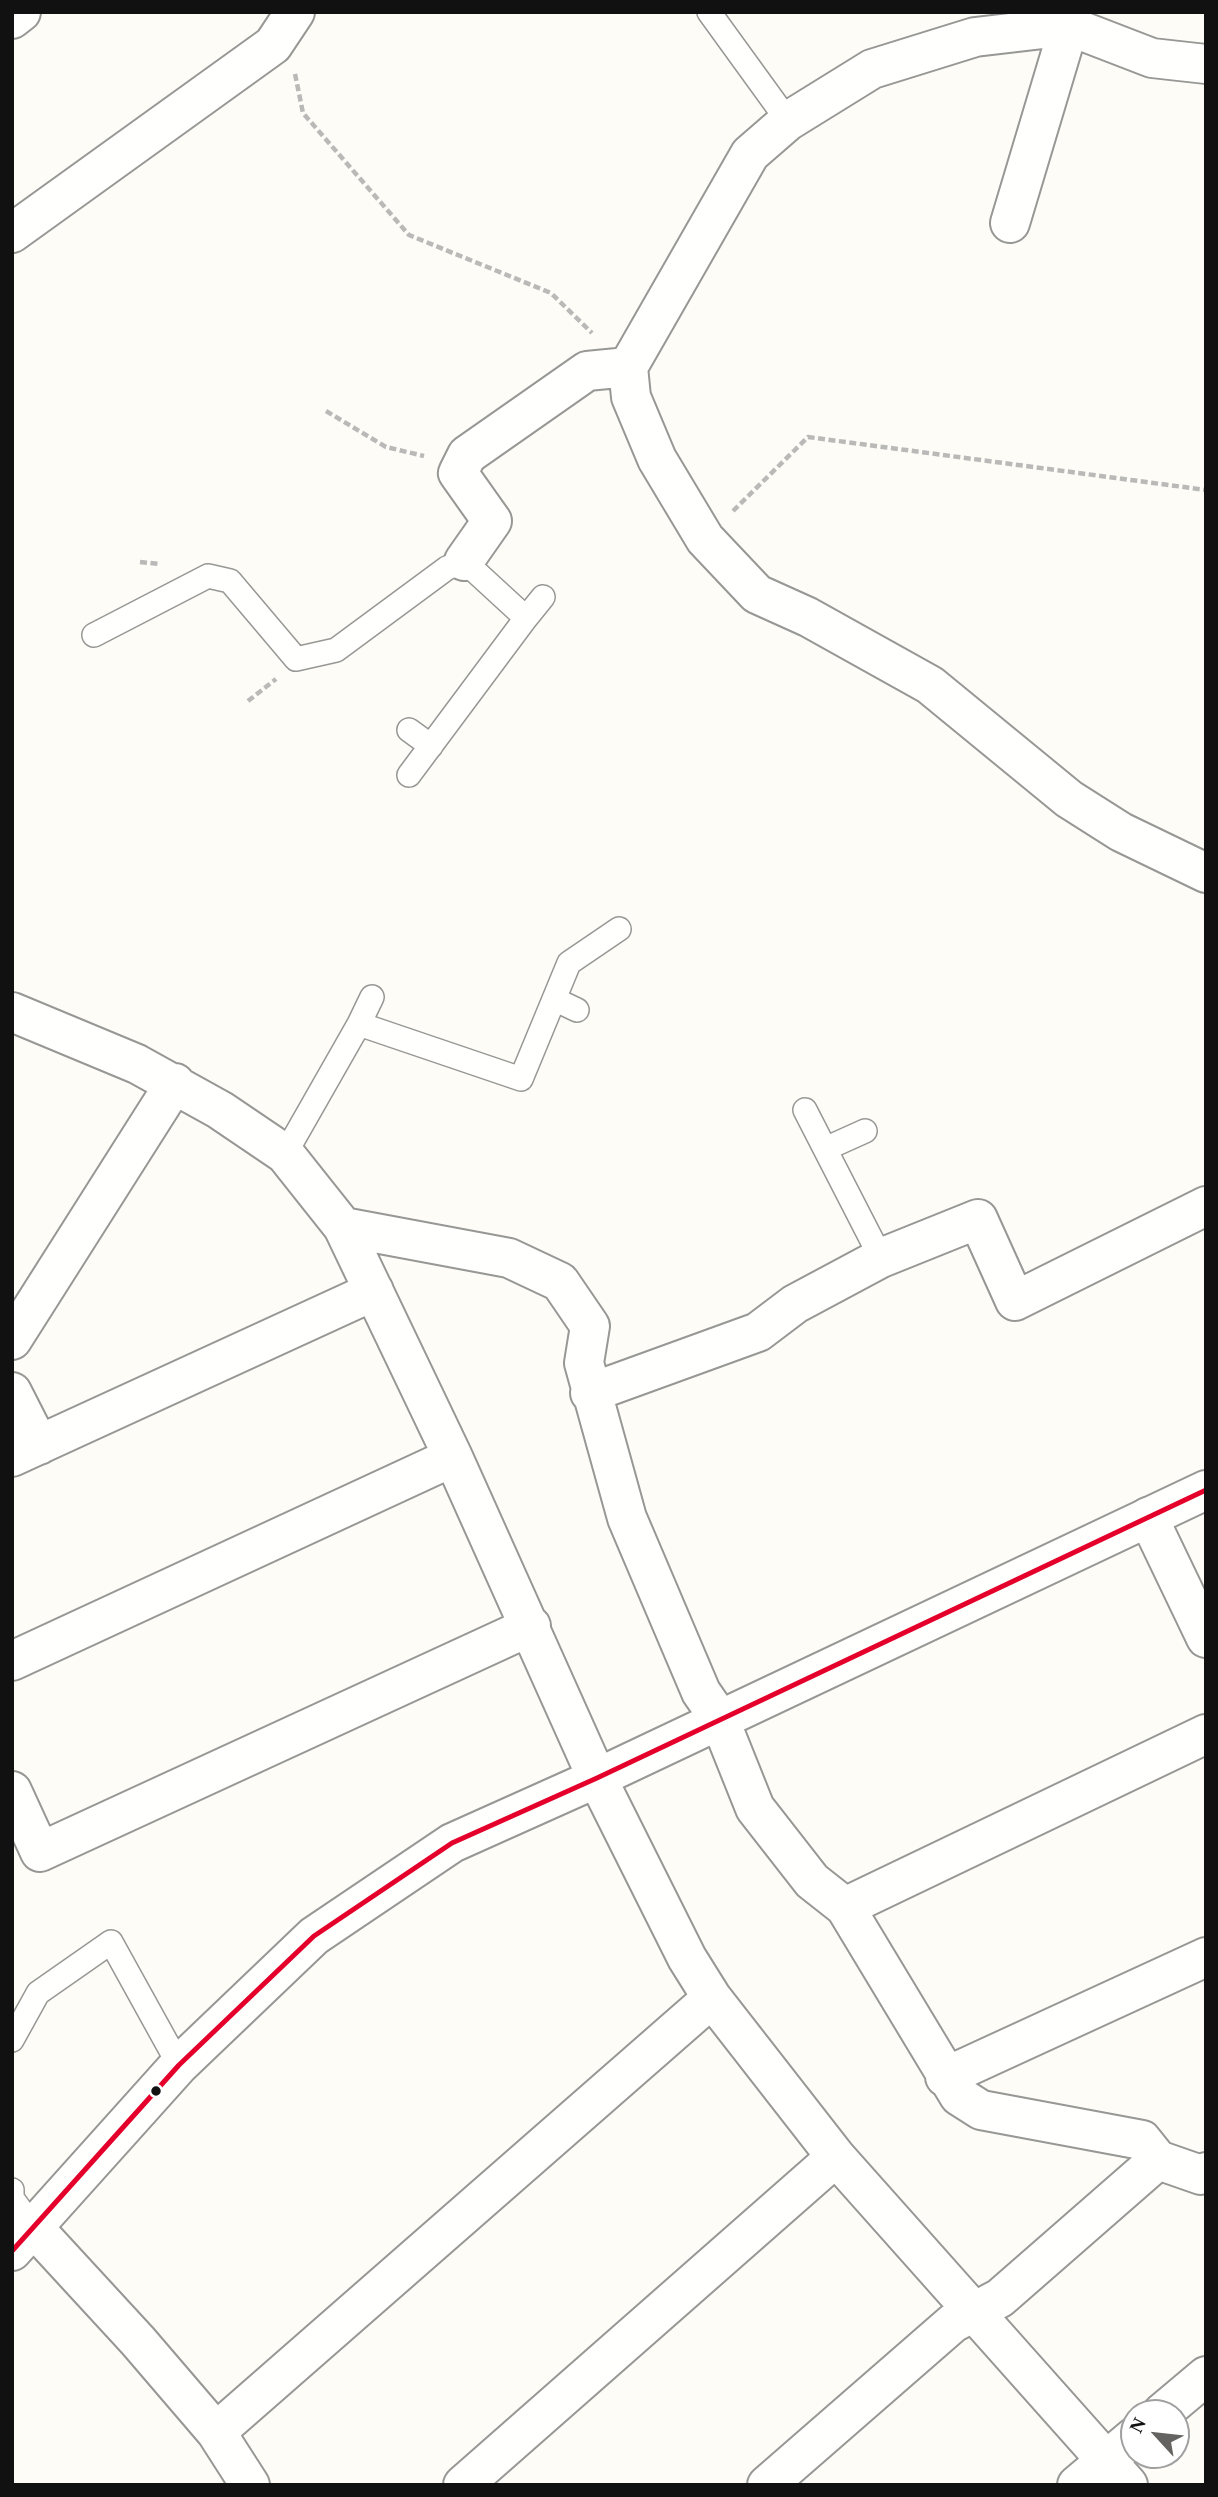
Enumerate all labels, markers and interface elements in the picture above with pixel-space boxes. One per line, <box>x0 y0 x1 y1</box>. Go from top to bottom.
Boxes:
unlabelled marker <box>149 2084 163 2098</box>
north arrow <box>1120 2399 1190 2469</box>
text: N <box>1125 2414 1150 2436</box>

